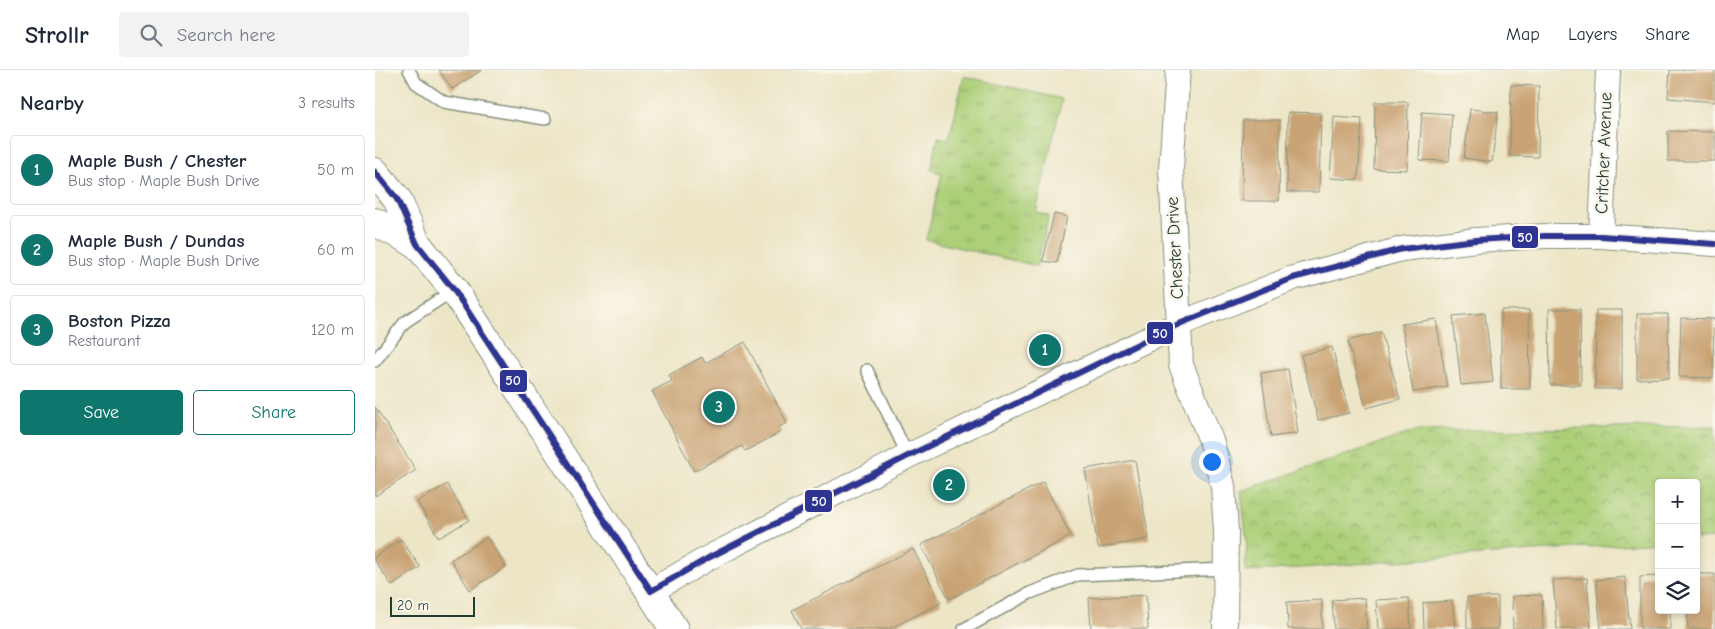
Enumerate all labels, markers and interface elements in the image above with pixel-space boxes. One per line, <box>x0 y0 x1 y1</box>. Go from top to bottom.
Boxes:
search box <box>119 12 469 57</box>
text: Strollr <box>25 21 89 49</box>
icon: search <box>137 21 165 49</box>
text: Search here <box>177 24 276 46</box>
text: Map <box>1506 24 1540 45</box>
text: Layers <box>1568 24 1617 45</box>
text: Share <box>1645 24 1690 45</box>
text: Nearby <box>20 91 84 115</box>
street label: Critcher Avenue <box>1591 92 1617 214</box>
text: 3 results <box>298 94 355 112</box>
text: Maple Bush / Chester <box>68 150 246 172</box>
text: 1 <box>34 161 40 179</box>
text: 50 m <box>317 161 354 179</box>
text: Bus stop · Maple Bush Drive <box>68 172 259 190</box>
street label: Chester Drive <box>1162 196 1188 300</box>
line badge: 50 <box>1511 225 1539 249</box>
text: 50 <box>1517 229 1533 246</box>
text: Maple Bush / Dundas <box>68 230 245 252</box>
text: 2 <box>33 241 41 259</box>
text: 60 m <box>317 241 354 259</box>
text: Bus stop · Maple Bush Drive <box>68 252 259 270</box>
text: Boston Pizza <box>68 310 171 332</box>
text: 3 <box>33 321 41 339</box>
text: 120 m <box>311 321 354 339</box>
line badge: 50 <box>1146 321 1174 345</box>
text: 50 <box>1152 325 1168 342</box>
pin: 1 <box>1029 331 1061 369</box>
text: Restaurant <box>68 332 140 350</box>
line badge: 50 <box>499 369 528 393</box>
text: 50 <box>505 372 521 389</box>
pin: 3 <box>703 388 735 426</box>
button: Save <box>20 390 183 435</box>
button: Share <box>193 390 355 435</box>
your location <box>1199 449 1225 475</box>
pin: 2 <box>933 466 965 504</box>
map controls <box>1655 479 1700 614</box>
button: + <box>1655 479 1700 524</box>
line badge: 50 <box>804 489 833 513</box>
text: 50 <box>811 493 827 510</box>
button: − <box>1655 524 1700 569</box>
button: layers <box>1655 569 1700 614</box>
scale bar <box>390 594 475 617</box>
text: 20 m <box>397 597 429 614</box>

